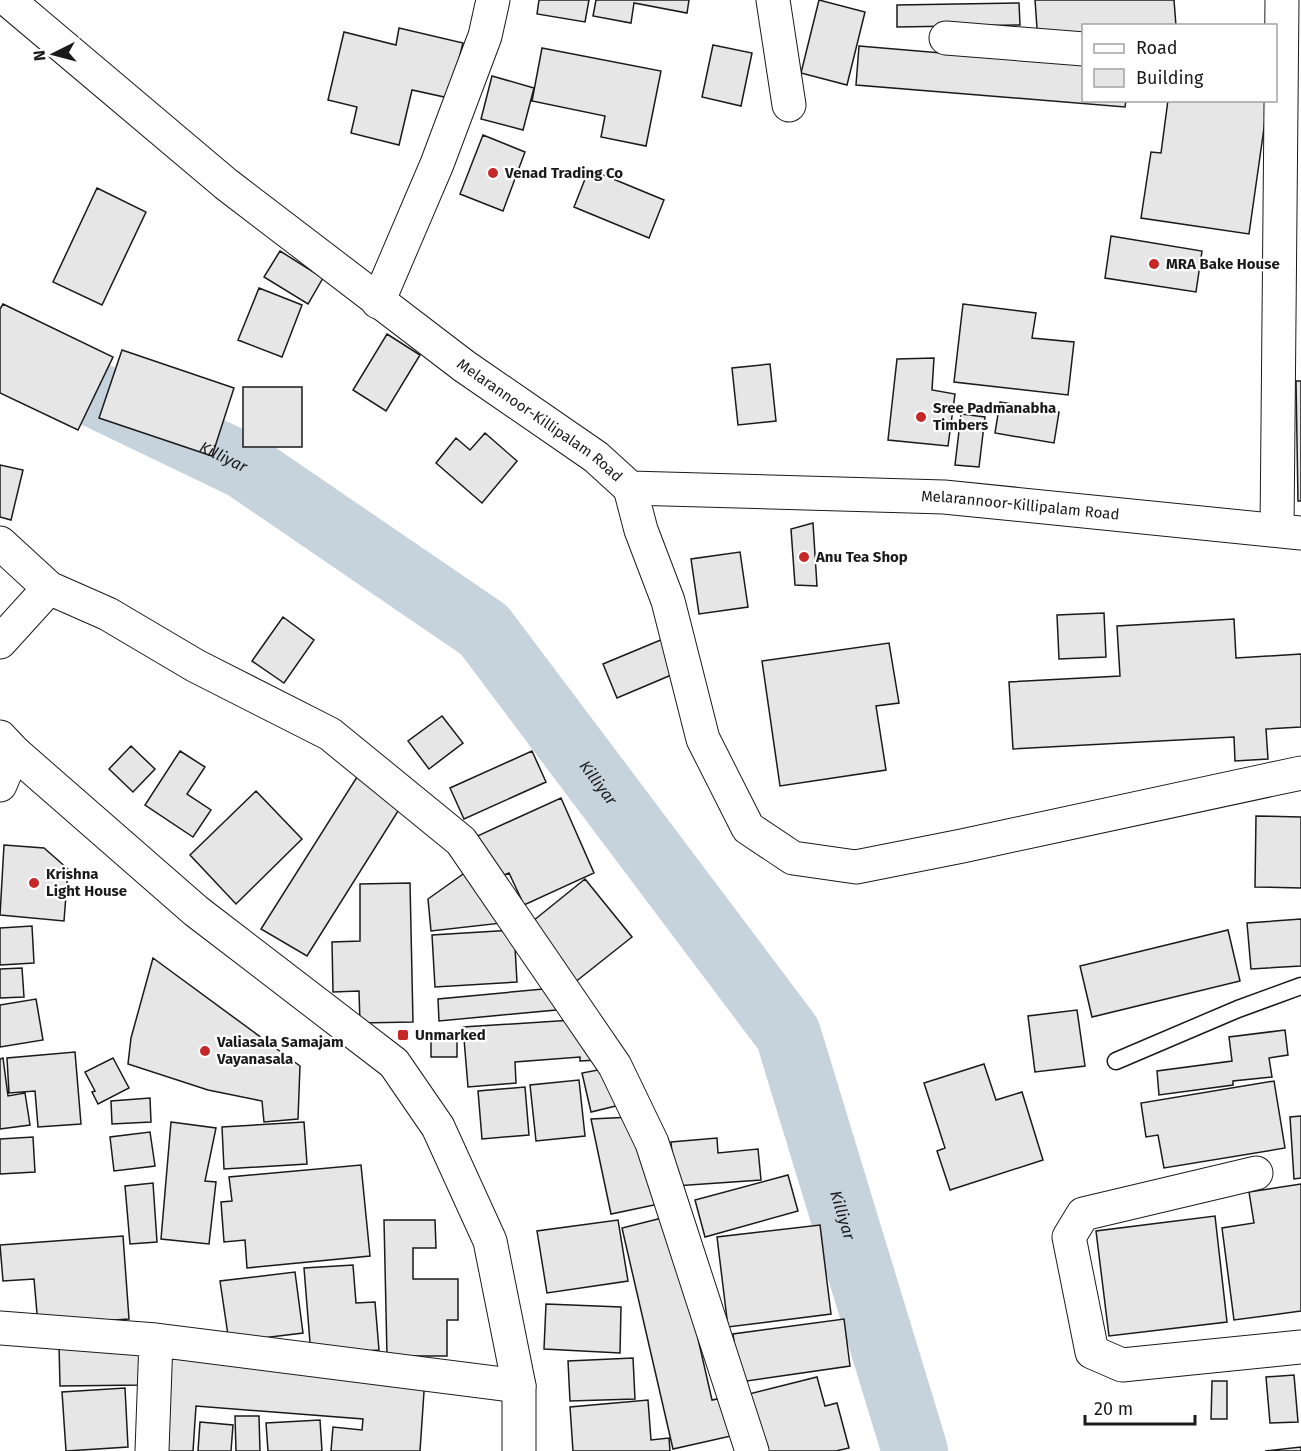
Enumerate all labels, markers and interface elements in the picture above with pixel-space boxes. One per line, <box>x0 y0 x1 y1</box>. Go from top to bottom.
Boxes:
north arrow <box>24 24 84 84</box>
legend <box>1082 24 1277 102</box>
text: Road <box>1136 37 1178 59</box>
text: N <box>30 49 50 62</box>
text: Building <box>1136 67 1204 89</box>
place label: Venad Trading Co <box>504 164 623 182</box>
marker: Venad Trading Co <box>486 166 500 180</box>
place label: MRA Bake House <box>1166 255 1280 273</box>
marker: MRA Bake House <box>1147 257 1161 271</box>
street label: Melarannoor-Killipalam Road <box>453 355 626 485</box>
place label: Sree Padmanabha Timbers <box>933 399 1056 434</box>
marker: Sree Padmanabha Timbers <box>914 410 928 424</box>
water label: Killiyar <box>197 437 251 476</box>
street label: Melarannoor-Killipalam Road <box>921 487 1120 524</box>
place label: Anu Tea Shop <box>815 548 908 566</box>
marker: Anu Tea Shop <box>797 550 811 564</box>
water label: Killiyar <box>576 757 622 809</box>
place label: Krishna Light House <box>46 865 127 900</box>
marker: Krishna Light House <box>27 876 41 890</box>
place label: Unmarked <box>415 1026 486 1044</box>
marker: Unmarked <box>396 1028 410 1042</box>
place label: Valiasala Samajam Vayanasala <box>216 1033 344 1068</box>
marker: Valiasala Samajam Vayanasala <box>198 1044 212 1058</box>
water label: Killiyar <box>827 1188 860 1243</box>
scale bar <box>1085 1388 1194 1426</box>
text: 20 m <box>1094 1398 1133 1420</box>

